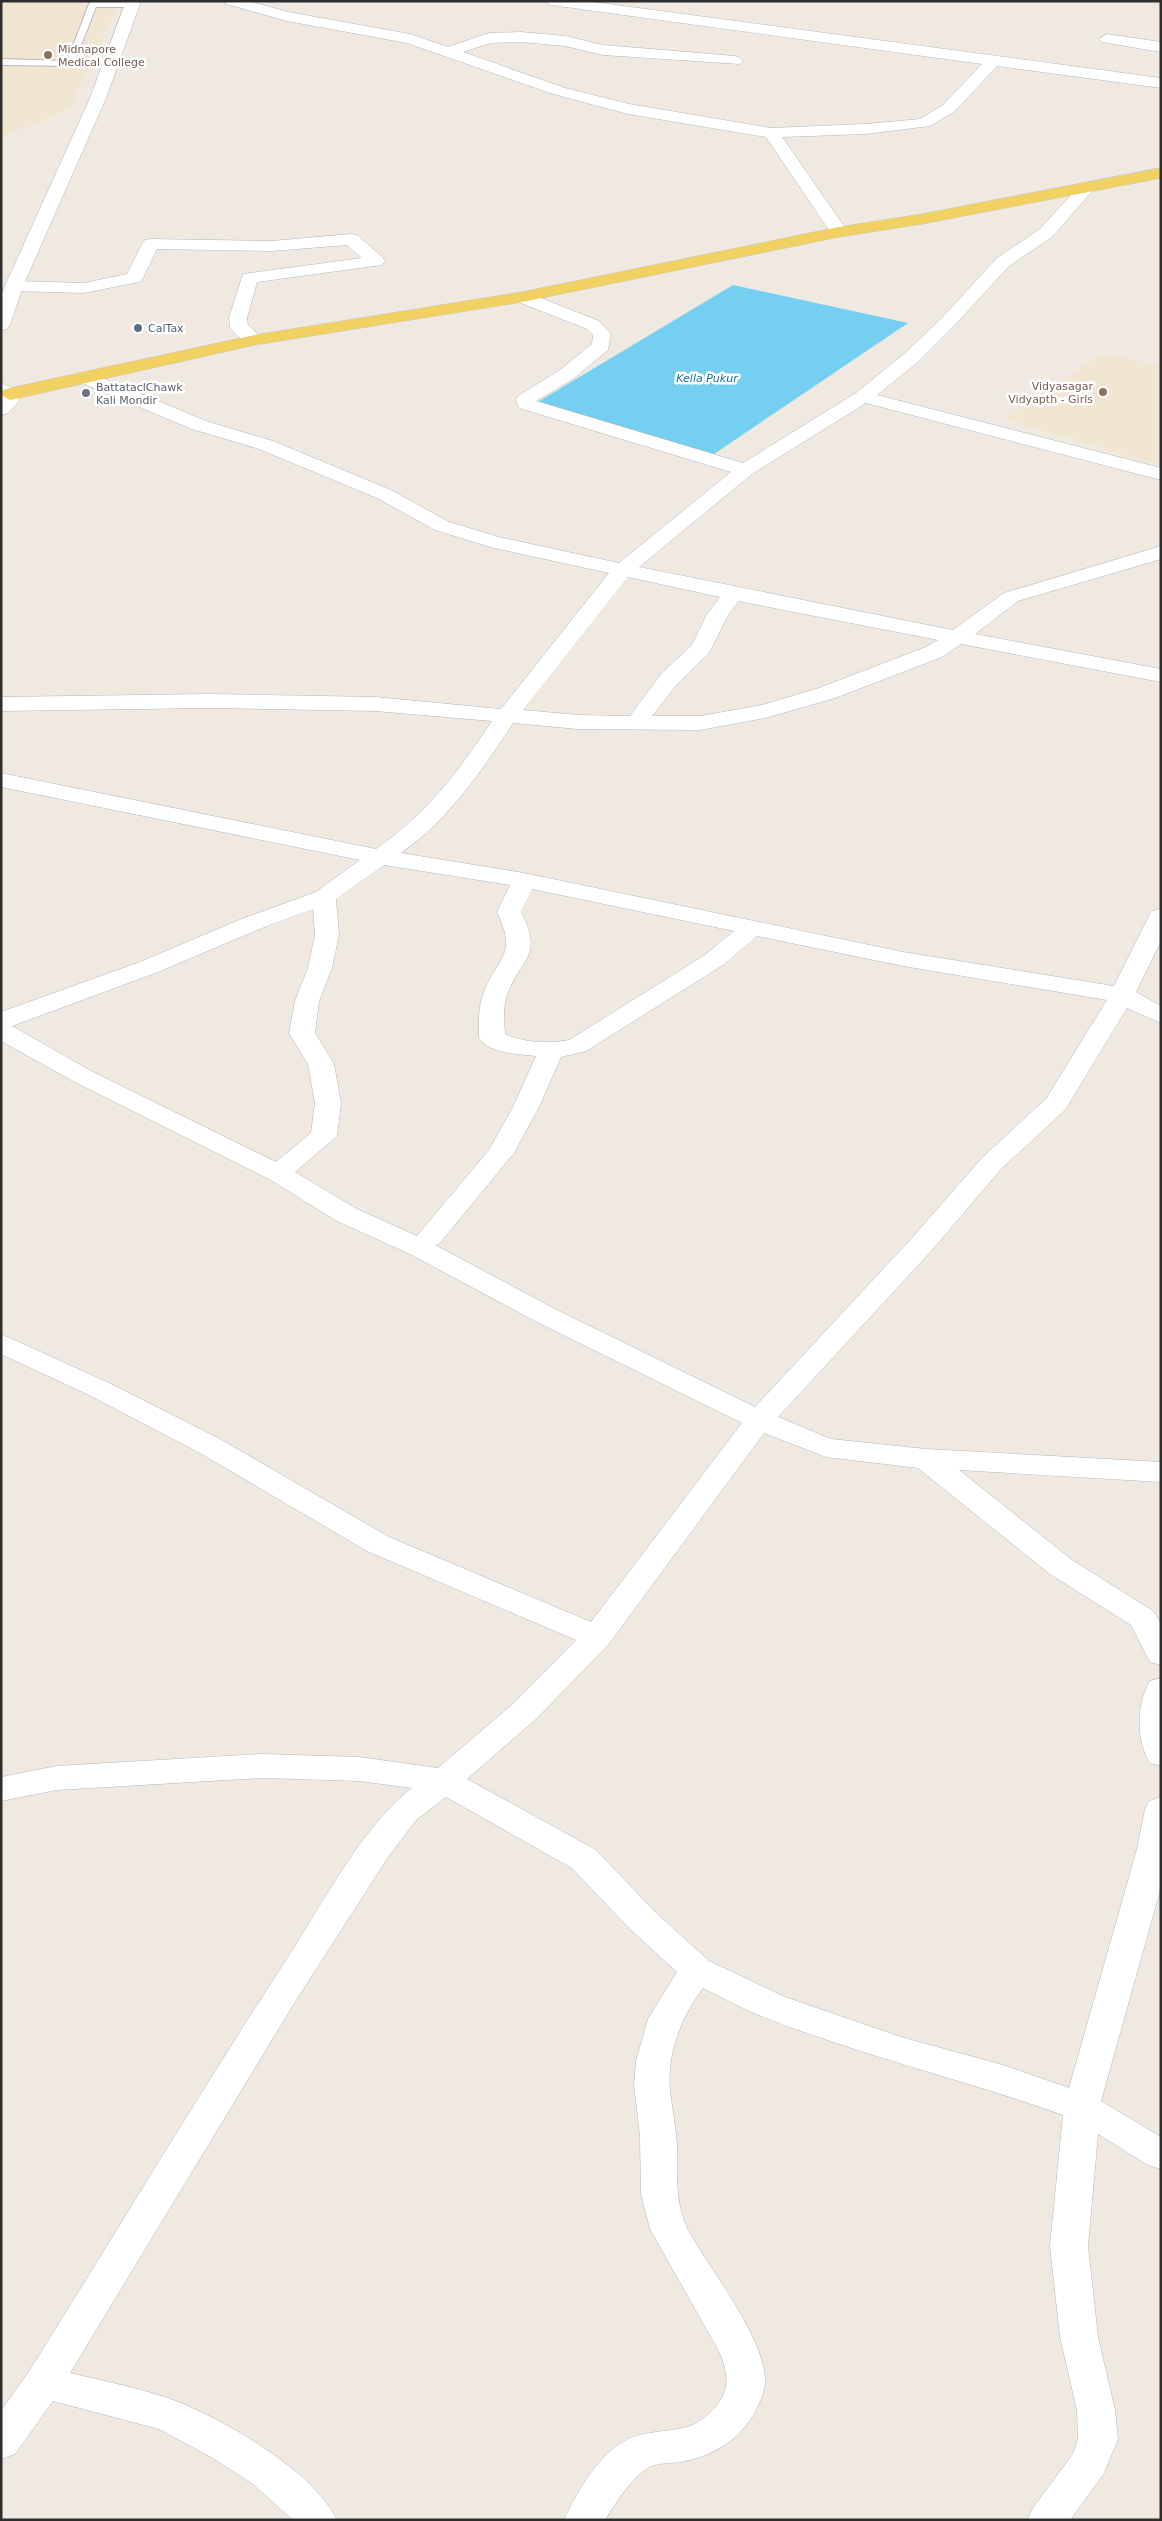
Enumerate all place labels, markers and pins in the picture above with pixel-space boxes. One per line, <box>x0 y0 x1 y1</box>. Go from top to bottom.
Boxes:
place label: Midnapore Medical College <box>58 43 145 69</box>
marker: Midnapore Medical College <box>42 49 54 61</box>
marker: CalTax <box>132 322 144 334</box>
place label: CalTax <box>148 322 184 335</box>
place label: Vidyasagar Vidyapth - Girls <box>1008 380 1093 406</box>
place label: BattataclChawk Kali Mondir <box>96 381 183 407</box>
marker: Vidyasagar Vidyapth - Girls <box>1097 386 1109 398</box>
marker: BattataclChawk Kali Mondir <box>80 387 92 399</box>

